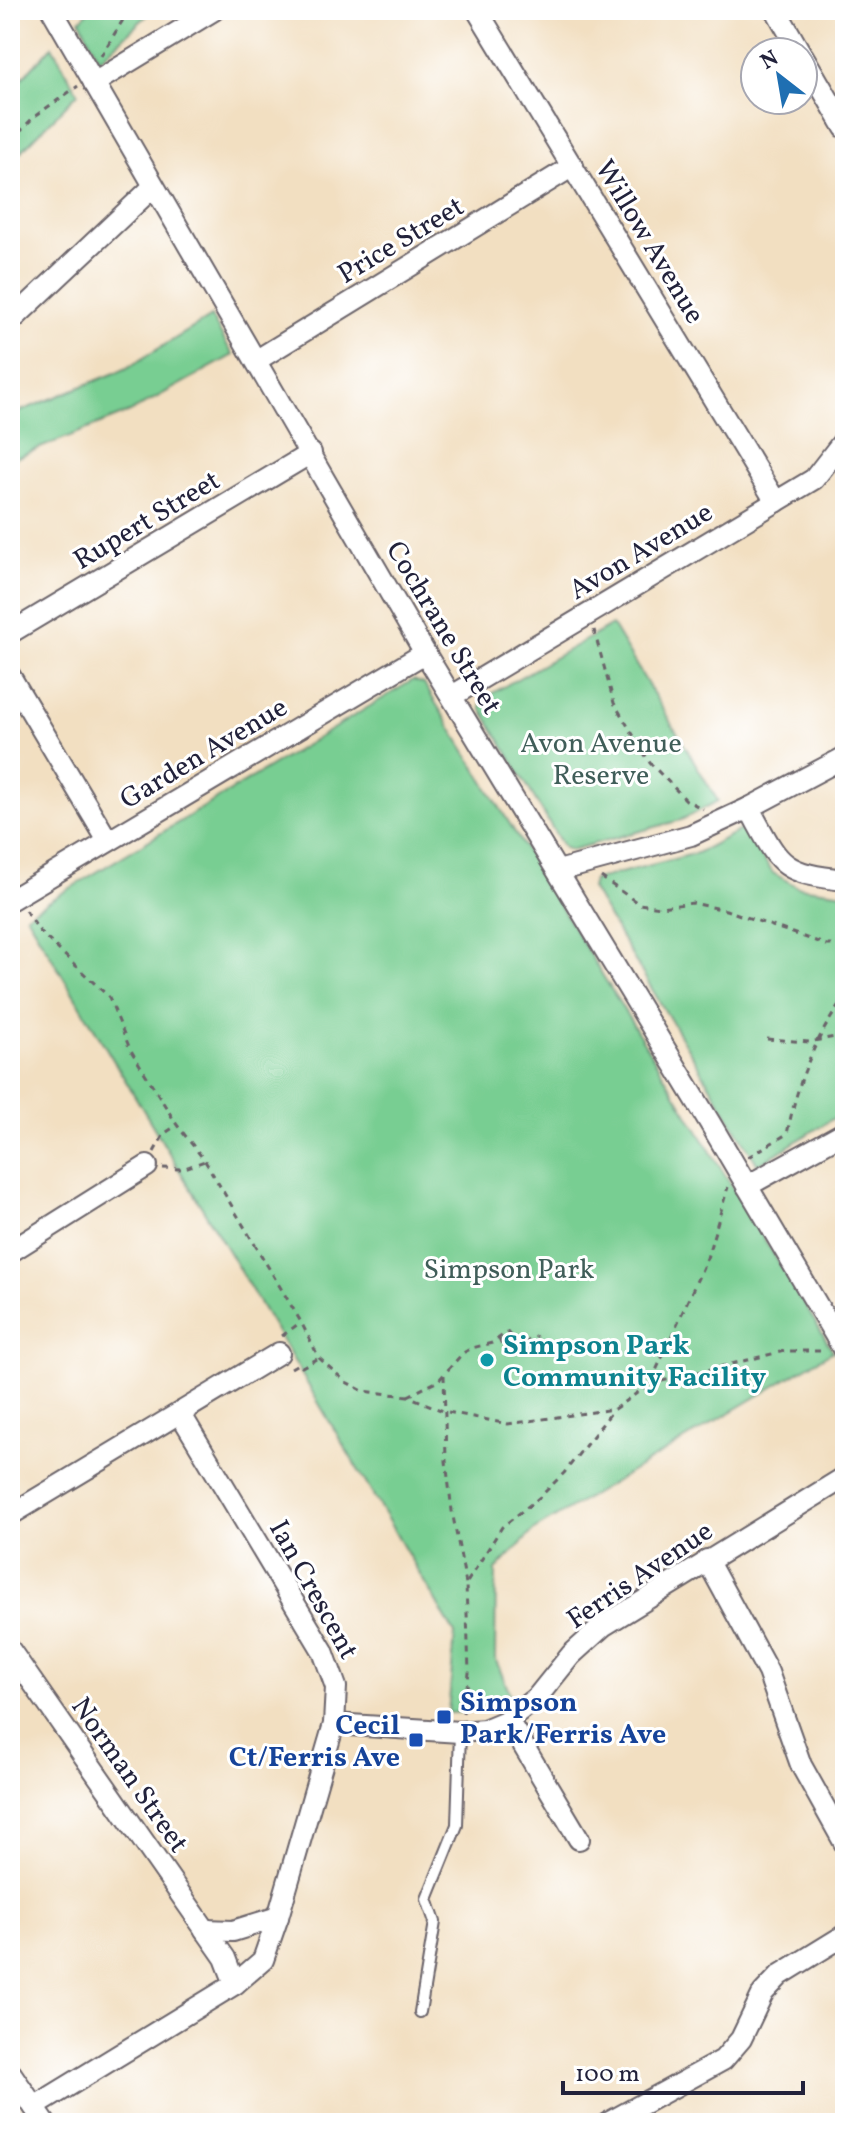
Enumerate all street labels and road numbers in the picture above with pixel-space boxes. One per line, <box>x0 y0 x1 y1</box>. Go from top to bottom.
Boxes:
street label: Willow Avenue <box>584 153 713 332</box>
street label: Price Street <box>331 188 472 294</box>
street label: Rupert Street <box>67 462 228 580</box>
street label: Avon Avenue <box>562 494 720 610</box>
street label: Cochrane Street <box>376 534 510 722</box>
street label: Garden Avenue <box>113 689 295 820</box>
street label: Ferris Avenue <box>560 1513 721 1639</box>
street label: Ian Crescent <box>258 1514 367 1667</box>
street label: Norman Street <box>61 1690 197 1861</box>

